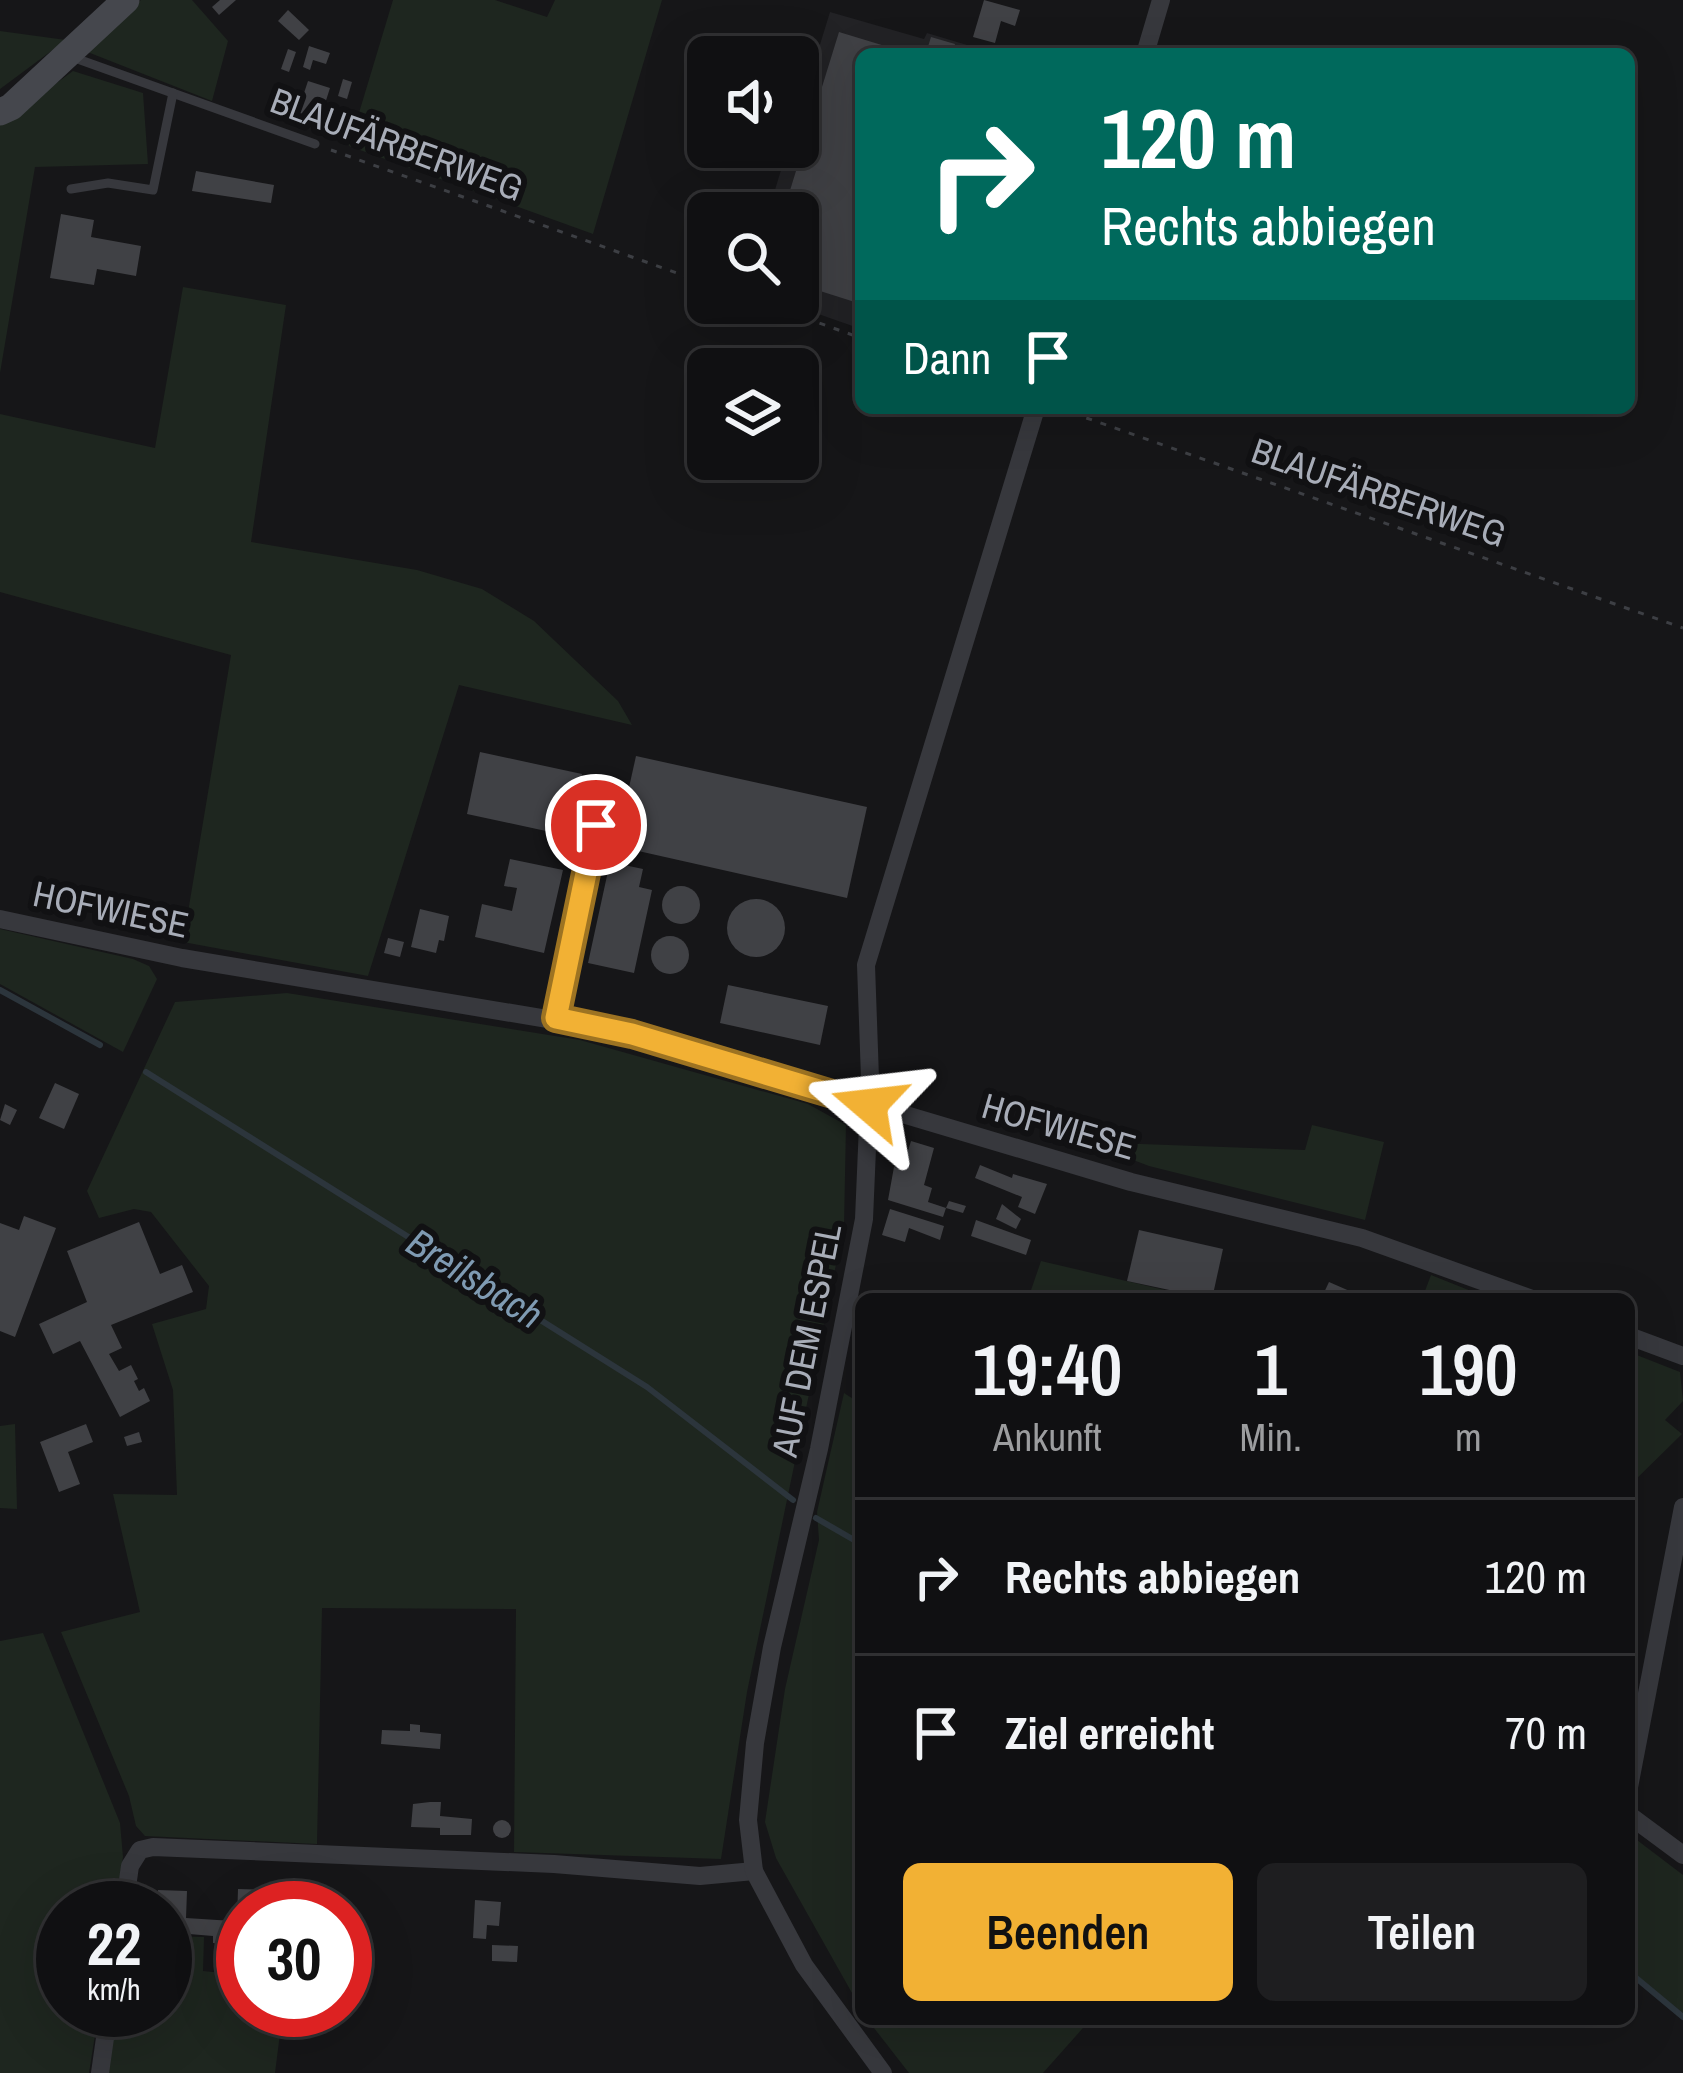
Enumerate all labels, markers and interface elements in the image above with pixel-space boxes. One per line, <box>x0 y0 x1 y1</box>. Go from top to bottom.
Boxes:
map controls <box>687 36 819 480</box>
button: sound <box>687 36 819 168</box>
street label: BLAUFÄRBERWEG <box>264 76 530 212</box>
text: 120 m <box>1101 81 1296 194</box>
icon: right <box>903 96 1059 252</box>
text: Rechts abbiegen <box>1101 189 1436 262</box>
button: search <box>687 192 819 324</box>
icon: arrive <box>1015 324 1081 390</box>
text: Dann <box>903 327 991 388</box>
button: layers <box>687 348 819 480</box>
street label: BLAUFÄRBERWEG <box>1246 426 1512 558</box>
pin <box>545 774 647 876</box>
icon: arrive <box>563 792 629 858</box>
street label: HOFWIESE <box>29 869 193 949</box>
position arrow <box>806 1042 932 1168</box>
street label: HOFWIESE <box>977 1081 1141 1171</box>
water label: Breilsbach <box>397 1216 553 1340</box>
street label: AUF DEM ESPEL <box>760 1219 852 1462</box>
text: 19:40 <box>972 1320 1122 1417</box>
text: 1 <box>1254 1320 1287 1417</box>
text: 190 <box>1419 1320 1518 1417</box>
text: Ankunft <box>993 1411 1102 1463</box>
text: Min. <box>1240 1411 1302 1463</box>
text: m <box>1455 1411 1482 1463</box>
icon: right <box>903 1544 969 1610</box>
text: Rechts abbiegen <box>1005 1546 1300 1607</box>
text: 120 m <box>1484 1546 1587 1607</box>
icon: arrive <box>903 1700 969 1766</box>
text: Ziel erreicht <box>1005 1702 1214 1763</box>
text: 70 m <box>1505 1702 1587 1763</box>
button: Beenden <box>903 1863 1233 2001</box>
button: Teilen <box>1257 1863 1587 2001</box>
speed limit sign: 30 <box>216 1881 372 2037</box>
text: 22 <box>87 1903 141 1984</box>
text: km/h <box>87 1969 141 2009</box>

